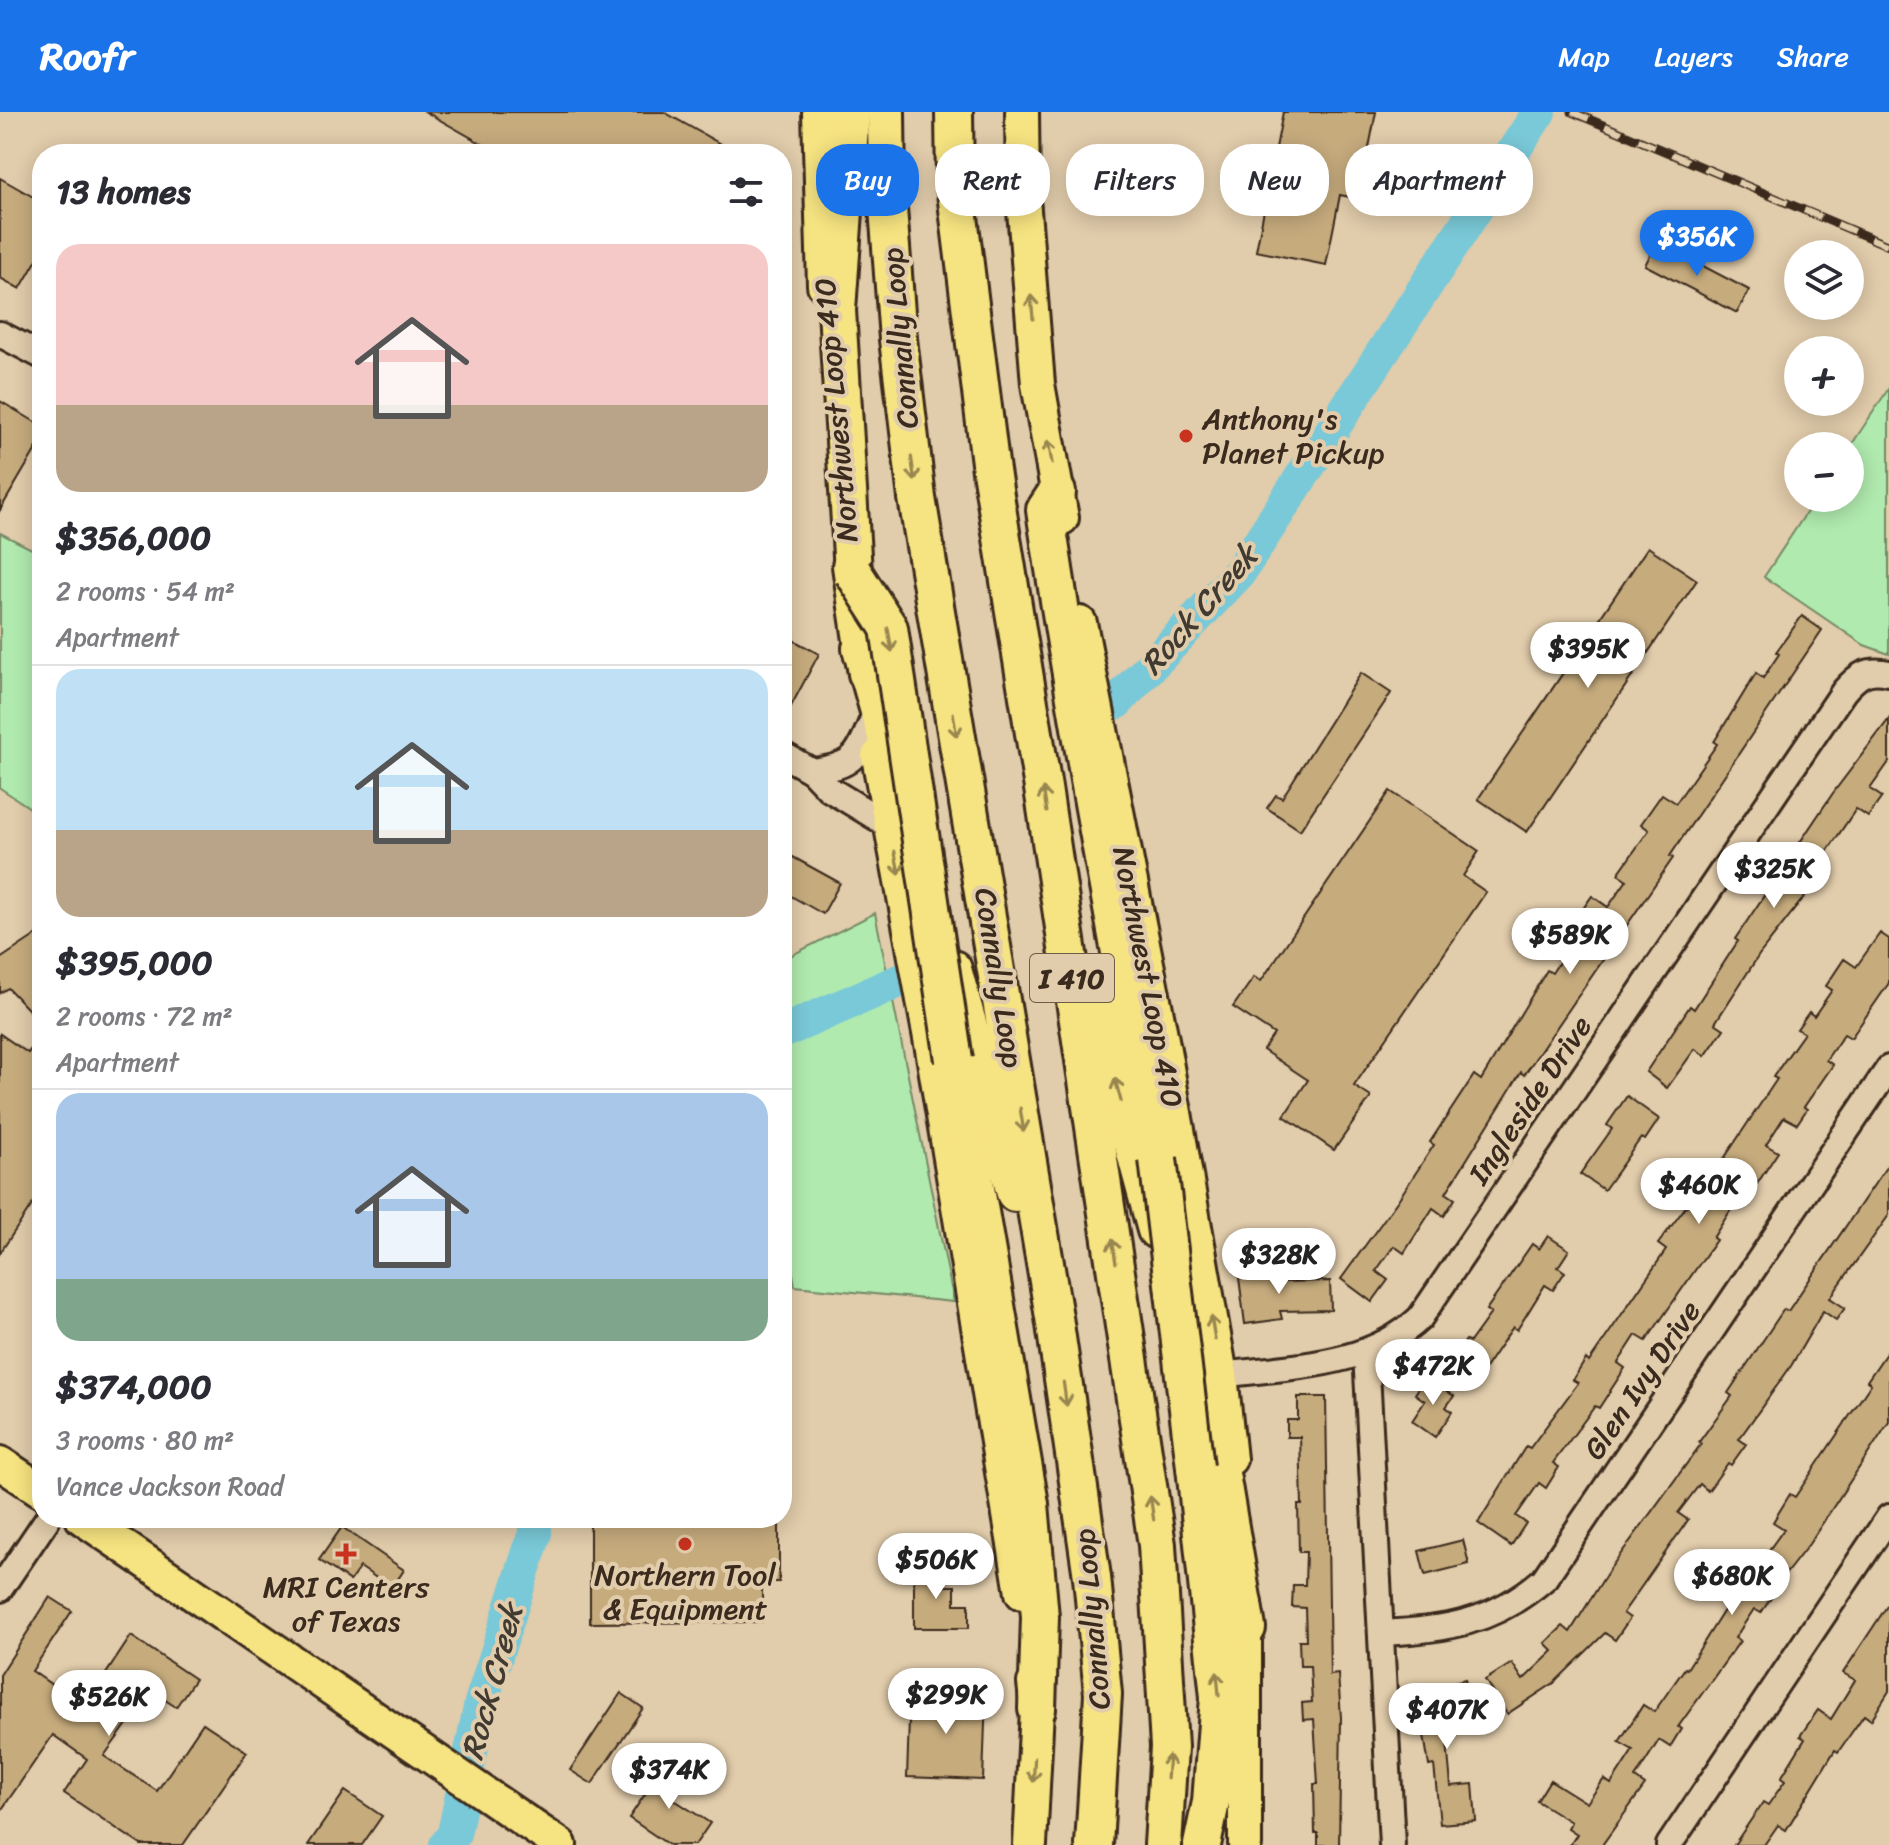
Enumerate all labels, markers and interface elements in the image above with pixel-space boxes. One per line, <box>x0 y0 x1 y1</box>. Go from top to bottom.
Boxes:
text: Roofr <box>40 23 134 90</box>
text: Map <box>1558 32 1610 81</box>
text: Layers <box>1654 32 1733 81</box>
text: Share <box>1777 32 1849 81</box>
chip: Buy <box>816 144 919 216</box>
chip: Rent <box>935 144 1050 216</box>
chip: Filters <box>1066 144 1204 216</box>
chip: New <box>1220 144 1329 216</box>
chip: Apartment <box>1345 144 1533 216</box>
text: 13 homes <box>56 162 191 222</box>
icon: filters <box>724 170 768 214</box>
pin: $356K <box>1641 210 1753 278</box>
text: $356K <box>1658 213 1736 259</box>
map controls <box>1784 240 1864 512</box>
button: layers <box>1784 240 1864 320</box>
street label: Connally Loop <box>865 245 935 431</box>
street label: Northwest Loop 410 <box>798 276 874 544</box>
one-way arrow <box>1024 294 1039 320</box>
icon: home <box>340 296 484 440</box>
button: + <box>1784 336 1864 416</box>
place label: Anthony's Planet Pickup <box>1201 392 1385 480</box>
marker: Anthony's Planet Pickup <box>1177 427 1195 445</box>
button: − <box>1784 432 1864 512</box>
one-way arrow <box>1042 440 1057 466</box>
one-way arrow <box>906 456 921 481</box>
text: $356,000 <box>56 508 211 568</box>
water label: Rock Creek <box>1125 528 1275 689</box>
text: 2 rooms · 54 m² <box>56 568 235 614</box>
text: Apartment <box>56 614 179 660</box>
pin: $395K <box>1532 622 1644 690</box>
text: $395K <box>1548 625 1628 671</box>
one-way arrow <box>883 626 898 652</box>
one-way arrow <box>949 712 964 737</box>
icon: home <box>340 721 484 865</box>
one-way arrow <box>1037 788 1052 813</box>
street label: Northwest Loop 410 <box>1096 842 1200 1112</box>
pin: $325K <box>1718 842 1830 910</box>
text: $325K <box>1735 845 1813 891</box>
one-way arrow <box>891 850 906 875</box>
street label: Connally Loop <box>958 884 1040 1072</box>
pin: $589K <box>1514 908 1626 976</box>
text: $589K <box>1530 911 1610 957</box>
text: $395,000 <box>56 933 213 993</box>
road number: I 410 <box>1030 954 1114 1002</box>
text: 2 rooms · 72 m² <box>56 993 233 1039</box>
street label: Ingleside Drive <box>1452 1004 1607 1197</box>
text: Apartment <box>56 1039 179 1085</box>
one-way arrow <box>1110 1078 1125 1104</box>
one-way arrow <box>1015 1106 1030 1132</box>
icon: home <box>340 1145 484 1289</box>
pin: $460K <box>1643 1158 1755 1226</box>
text: $460K <box>1659 1161 1739 1207</box>
pin: $328K <box>1223 1228 1335 1296</box>
text: $328K <box>1240 1231 1318 1277</box>
one-way arrow <box>1106 1239 1121 1264</box>
street label: Glen Ivy Drive <box>1568 1289 1716 1471</box>
one-way arrow <box>1204 1316 1219 1342</box>
pin: $472K <box>1377 1339 1489 1407</box>
text: $472K <box>1393 1342 1473 1388</box>
text: $374,000 <box>56 1357 212 1417</box>
one-way arrow <box>1059 1381 1074 1406</box>
text: 3 rooms · 80 m² <box>56 1417 234 1463</box>
text: Vance Jackson Road <box>56 1463 284 1509</box>
one-way arrow <box>1144 1496 1159 1521</box>
street label: Connally Loop <box>1057 1526 1127 1712</box>
pin: $506K <box>880 1533 992 1601</box>
marker: Northern Tool & Equipment <box>676 1535 694 1553</box>
text: $506K <box>896 1536 976 1582</box>
marker: MRI Centers of Texas <box>335 1543 357 1565</box>
place label: Northern Tool & Equipment <box>594 1548 776 1636</box>
pin: $680K <box>1676 1549 1788 1617</box>
text: $680K <box>1692 1552 1772 1598</box>
place label: MRI Centers of Texas <box>263 1560 429 1648</box>
water label: Rock Creek <box>444 1594 541 1766</box>
pin: $299K <box>890 1668 1002 1736</box>
pin: $526K <box>53 1670 165 1738</box>
text: $299K <box>906 1671 986 1717</box>
one-way arrow <box>1210 1671 1225 1698</box>
text: $526K <box>70 1673 148 1719</box>
pin: $407K <box>1391 1683 1503 1751</box>
text: $407K <box>1407 1686 1487 1732</box>
pin: $374K <box>613 1743 725 1811</box>
text: $374K <box>630 1746 708 1792</box>
one-way arrow <box>1161 1754 1176 1781</box>
one-way arrow <box>1026 1756 1041 1783</box>

